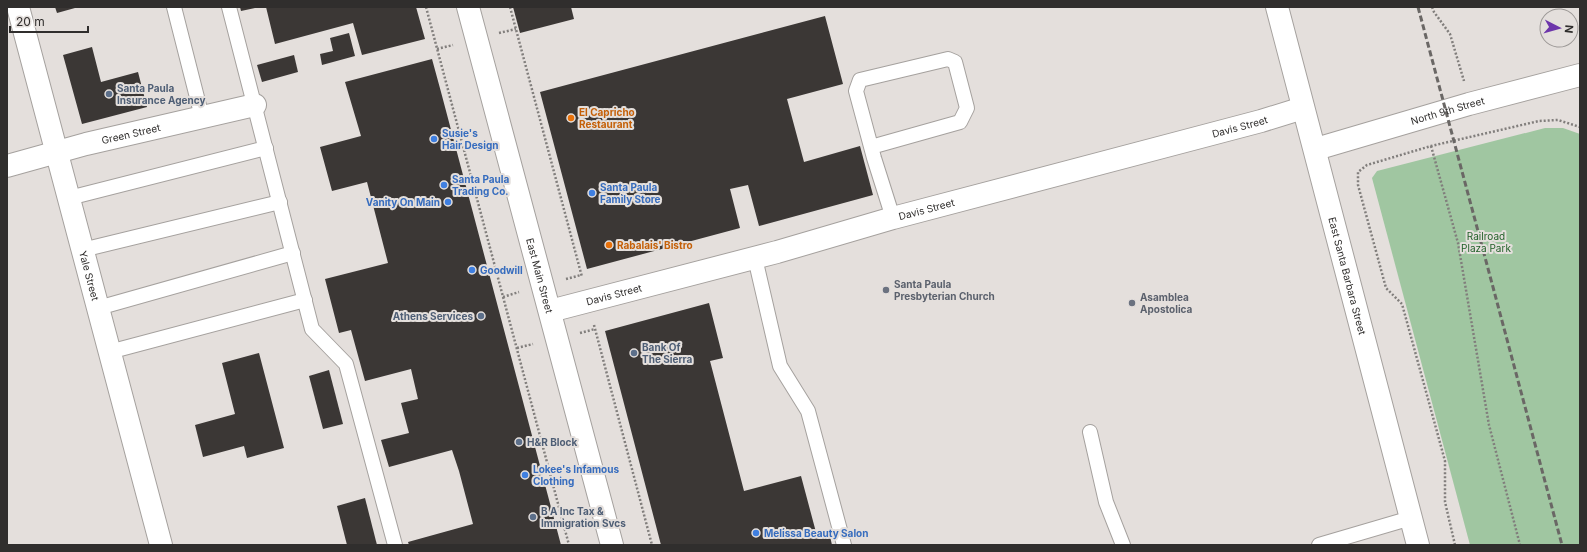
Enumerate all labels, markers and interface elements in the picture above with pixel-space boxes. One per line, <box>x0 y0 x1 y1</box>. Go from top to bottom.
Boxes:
scale bar <box>10 8 88 34</box>
north arrow <box>1539 8 1579 48</box>
text: 20 m <box>16 14 45 29</box>
text: N <box>1562 24 1576 34</box>
place label: Santa Paula Insurance Agency <box>117 82 206 107</box>
marker: Santa Paula Insurance Agency <box>104 89 114 99</box>
street label: North 9th Street <box>1409 94 1486 127</box>
place label: El Capricho Restaurant <box>579 106 635 130</box>
marker: El Capricho Restaurant <box>566 113 576 123</box>
street label: Davis Street <box>1211 113 1270 140</box>
street label: Green Street <box>100 121 162 146</box>
place label: Susie's Hair Design <box>442 127 498 152</box>
marker: Susie's Hair Design <box>429 134 439 144</box>
place label: Santa Paula Trading Co. <box>452 173 510 198</box>
marker: Santa Paula Trading Co. <box>439 180 449 190</box>
place label: Santa Paula Family Store <box>600 181 661 206</box>
marker: Santa Paula Family Store <box>587 188 597 198</box>
place label: Vanity On Main <box>366 196 440 209</box>
street label: Davis Street <box>897 196 956 222</box>
marker: Vanity On Main <box>443 197 453 207</box>
street label: East Santa Barbara Street <box>1326 216 1369 337</box>
park label: Railroad Plaza Park <box>1461 230 1511 254</box>
street label: East Main Street <box>524 237 556 315</box>
place label: Rabalais' Bistro <box>617 239 693 251</box>
marker: Rabalais' Bistro <box>604 240 614 250</box>
street label: Yale Street <box>77 249 102 303</box>
place label: Goodwill <box>480 264 523 276</box>
marker: Goodwill <box>467 265 477 275</box>
place label: Santa Paula Presbyterian Church <box>894 278 995 303</box>
street label: Davis Street <box>585 281 644 307</box>
marker: Santa Paula Presbyterian Church <box>881 285 891 295</box>
place label: Asamblea Apostolica <box>1140 291 1193 315</box>
marker: Asamblea Apostolica <box>1127 298 1137 308</box>
place label: Athens Services <box>393 310 473 322</box>
marker: Athens Services <box>476 311 486 321</box>
place label: Bank Of The Sierra <box>642 341 693 365</box>
marker: Bank Of The Sierra <box>629 348 639 358</box>
place label: H&R Block <box>527 436 577 448</box>
marker: H&R Block <box>514 437 524 447</box>
place label: Lokee's Infamous Clothing <box>533 463 619 488</box>
marker: Lokee's Infamous Clothing <box>520 470 530 480</box>
place label: B A Inc Tax & Immigration Svcs <box>541 505 626 530</box>
marker: B A Inc Tax & Immigration Svcs <box>528 512 538 522</box>
place label: Melissa Beauty Salon <box>764 527 868 540</box>
marker: Melissa Beauty Salon <box>751 528 761 538</box>

